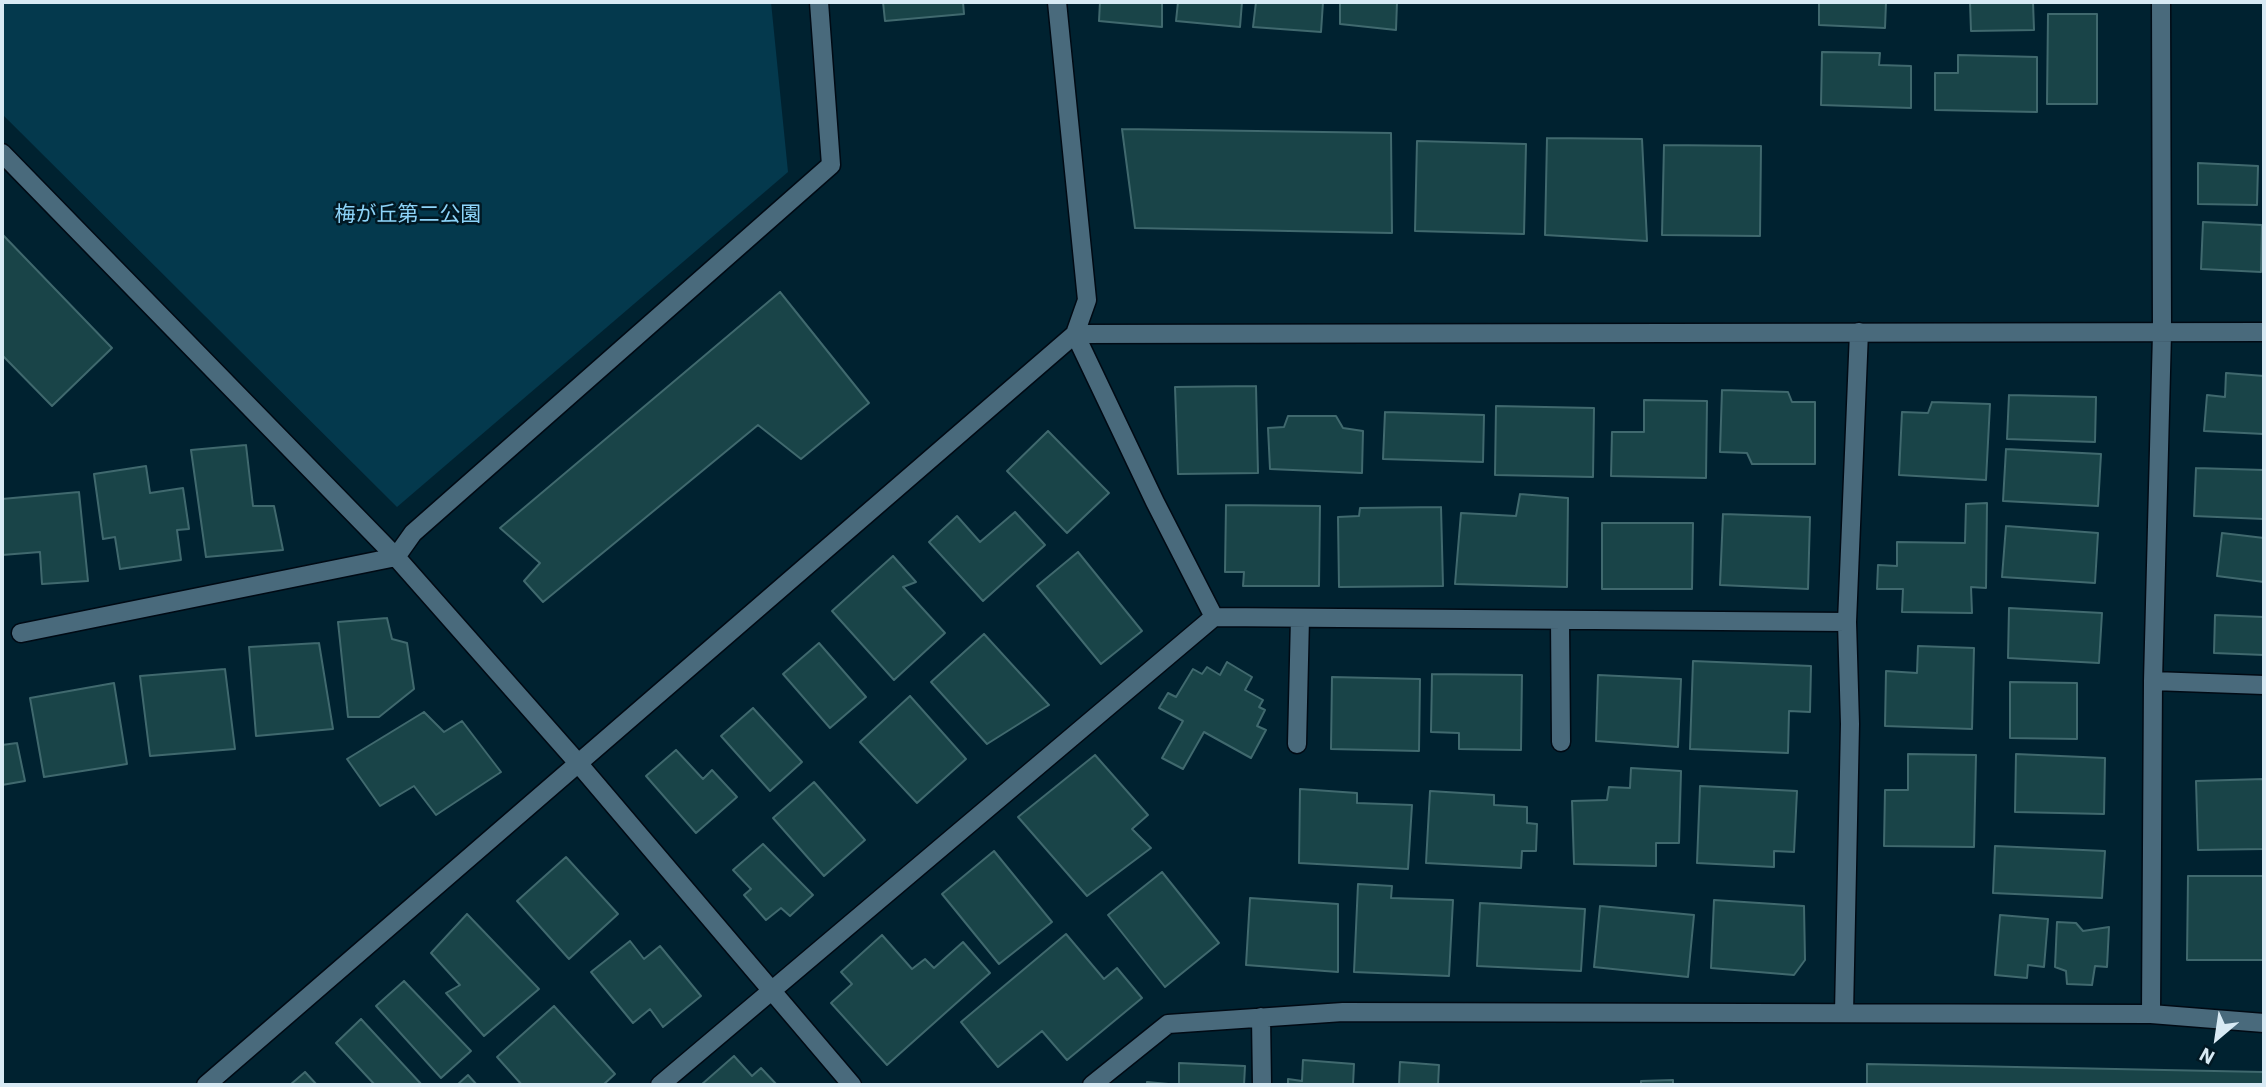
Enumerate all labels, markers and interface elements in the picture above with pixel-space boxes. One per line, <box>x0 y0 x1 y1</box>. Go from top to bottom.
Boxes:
park label: 梅が丘第二公園 <box>335 202 481 228</box>
north arrow <box>2182 1003 2252 1073</box>
text: N <box>2195 1043 2219 1070</box>

